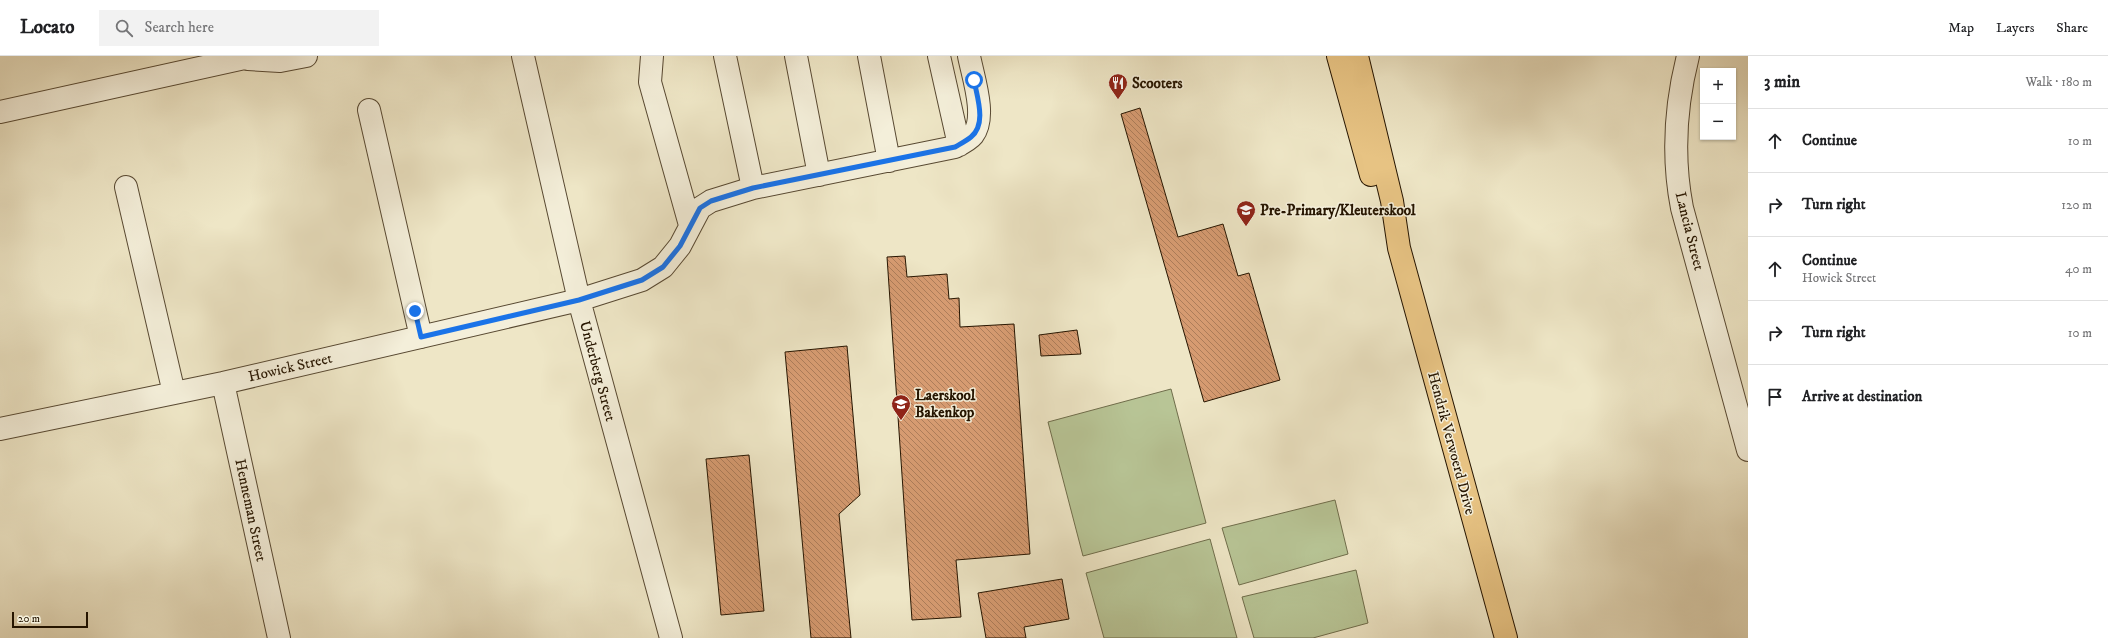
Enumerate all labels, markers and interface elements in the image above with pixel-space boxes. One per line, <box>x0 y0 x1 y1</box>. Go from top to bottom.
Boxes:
search box <box>99 10 379 46</box>
text: Locato <box>20 16 75 39</box>
icon: search <box>113 17 135 39</box>
text: Search here <box>145 18 214 37</box>
text: Map <box>1948 19 1974 37</box>
text: Layers <box>1996 19 2034 37</box>
text: Share <box>2056 19 2088 37</box>
map controls <box>1700 68 1736 140</box>
button: + <box>1700 68 1736 104</box>
route start <box>965 71 983 89</box>
text: 3 min <box>1764 71 1800 93</box>
restaurant icon: Scooters <box>1107 72 1129 100</box>
place label: Scooters <box>1132 74 1183 93</box>
text: Walk · 180 m <box>2025 74 2092 90</box>
button: − <box>1700 104 1736 140</box>
icon: ahead <box>1764 130 1786 152</box>
text: Continue <box>1802 131 1857 150</box>
text: 10 m <box>2068 133 2092 149</box>
street label: Lancia Street <box>1671 190 1708 273</box>
icon: right <box>1764 194 1786 216</box>
text: Turn right <box>1802 195 1865 214</box>
text: 120 m <box>2061 197 2092 213</box>
school or university icon: Pre-Primary/Kleuterskool <box>1235 199 1257 227</box>
place label: Pre-Primary/Kleuterskool <box>1260 201 1416 220</box>
text: Continue <box>1802 251 1857 270</box>
icon: ahead <box>1764 258 1786 280</box>
text: 40 m <box>2065 261 2092 277</box>
text: Howick Street <box>1802 270 1876 286</box>
route end <box>406 302 424 320</box>
street label: Underberg Street <box>575 319 620 424</box>
icon: right <box>1764 322 1786 344</box>
text: Turn right <box>1802 323 1865 342</box>
text: 10 m <box>2068 325 2092 341</box>
street label: Howick Street <box>246 349 334 386</box>
street label: Hendrik Verwoerd Drive <box>1423 370 1480 517</box>
place label: Laerskool Bakenkop <box>915 386 976 422</box>
icon: arrive <box>1764 386 1786 408</box>
text: Arrive at destination <box>1802 387 1922 406</box>
school or university icon: Laerskool Bakenkop <box>890 393 912 421</box>
street label: Henneman Street <box>230 457 271 563</box>
scale bar <box>12 610 88 629</box>
text: 20 m <box>18 612 40 626</box>

